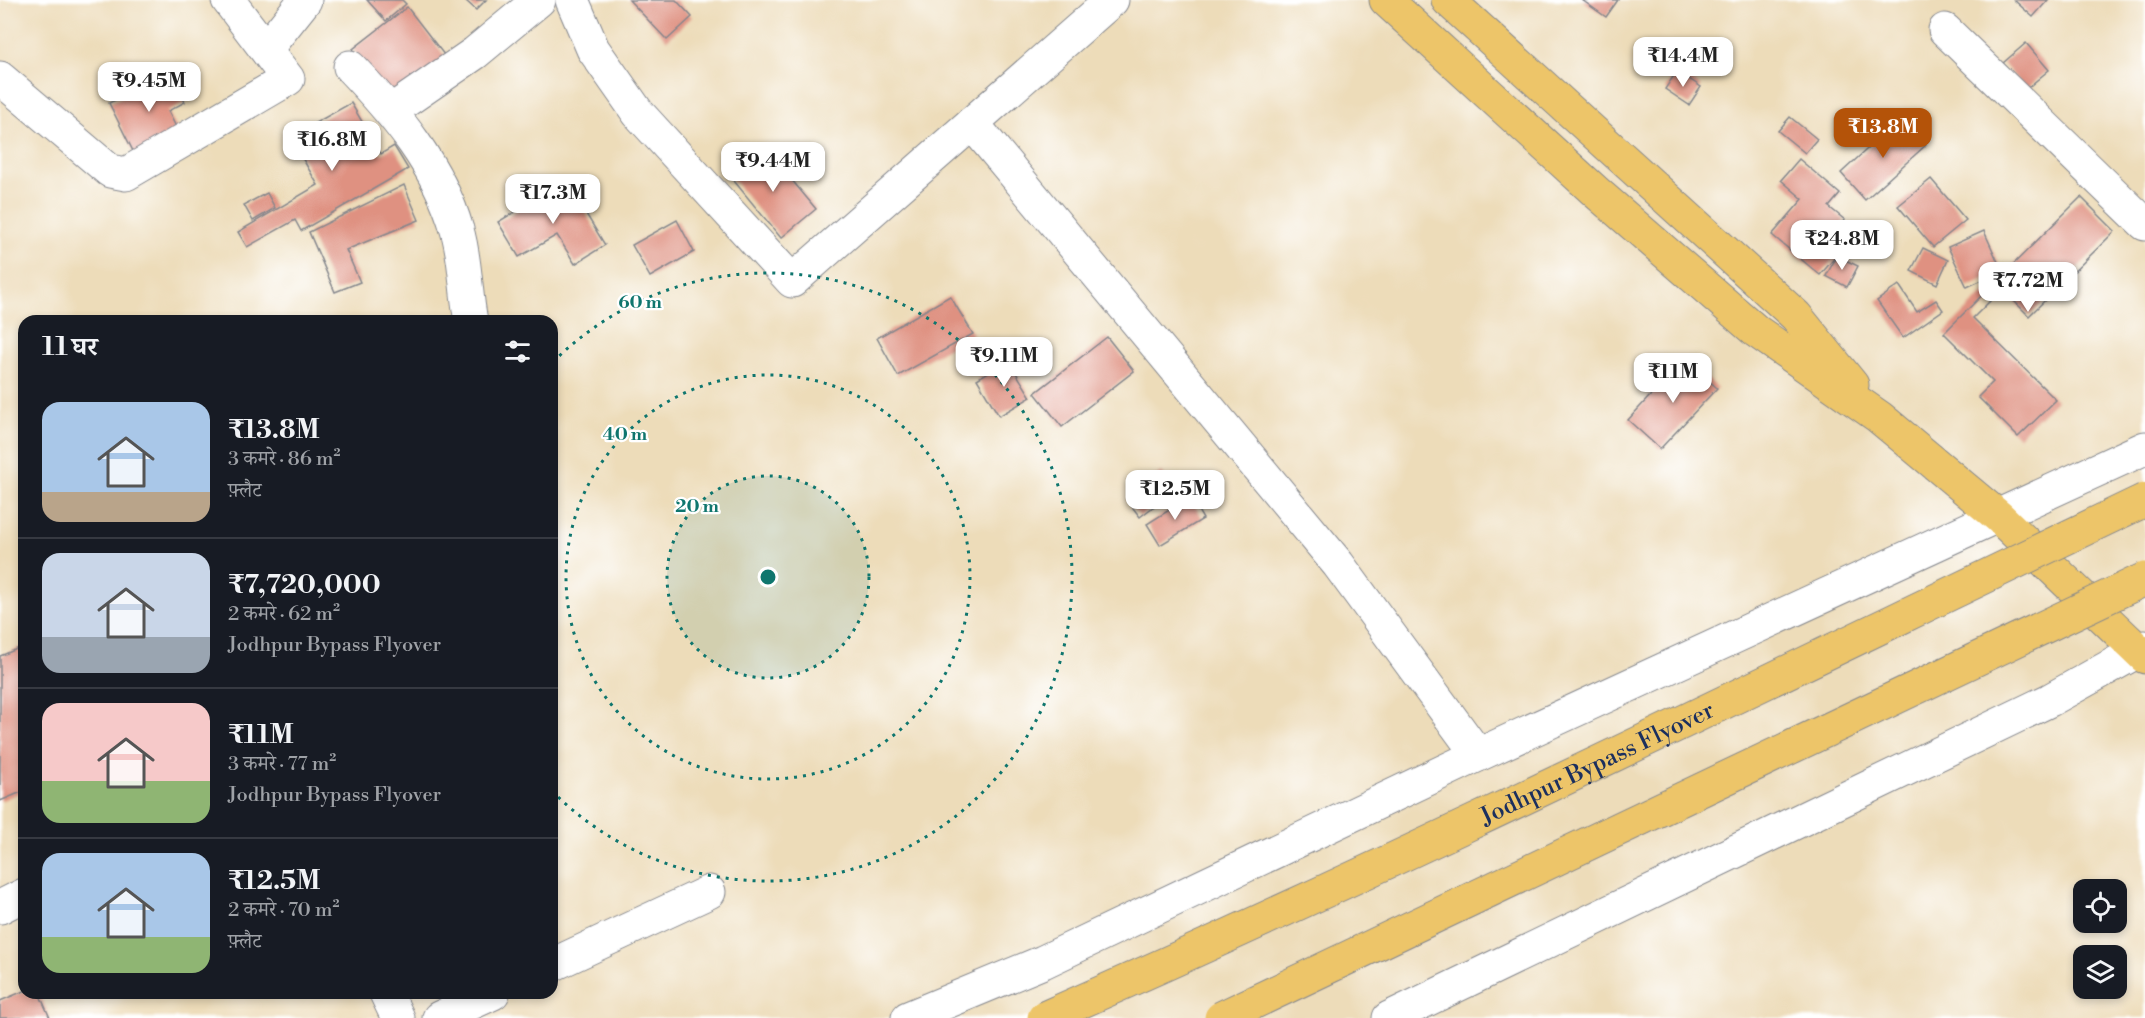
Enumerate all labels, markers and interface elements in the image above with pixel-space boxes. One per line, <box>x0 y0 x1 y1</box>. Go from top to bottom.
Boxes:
pin: ₹14.4M <box>1634 37 1732 88</box>
text: ₹14.4M <box>1647 44 1719 69</box>
pin: ₹9.45M <box>100 62 198 113</box>
text: ₹9.45M <box>112 69 186 94</box>
pin: ₹13.8M <box>1834 108 1932 159</box>
text: ₹13.8M <box>1848 115 1918 140</box>
pin: ₹16.8M <box>283 121 381 172</box>
text: ₹16.8M <box>297 128 367 153</box>
pin: ₹9.44M <box>724 142 822 193</box>
text: ₹9.44M <box>735 149 811 174</box>
pin: ₹17.3M <box>504 174 602 225</box>
text: ₹17.3M <box>519 181 587 206</box>
pin: ₹24.8M <box>1793 220 1891 271</box>
text: ₹24.8M <box>1805 227 1879 252</box>
pin: ₹7.72M <box>1979 262 2077 313</box>
text: ₹7.72M <box>1993 269 2063 294</box>
text: 60 m <box>618 291 662 314</box>
text: 11 घर <box>42 331 98 363</box>
icon: filters <box>501 335 534 368</box>
pin: ₹9.11M <box>955 337 1053 388</box>
text: ₹9.11M <box>970 344 1038 369</box>
pin: ₹11M <box>1637 353 1709 404</box>
text: ₹11M <box>1648 360 1698 385</box>
text: ₹13.8M <box>228 414 320 446</box>
text: 40 m <box>603 423 648 446</box>
icon: home <box>90 426 162 498</box>
text: 3 कमरे · 86 m² <box>228 447 341 472</box>
pin: ₹12.5M <box>1126 470 1224 521</box>
text: ₹12.5M <box>1140 477 1211 502</box>
text: फ़्लैट <box>228 479 261 504</box>
text: 20 m <box>675 495 719 518</box>
centre of rings <box>758 567 778 587</box>
text: ₹7,720,000 <box>228 569 381 601</box>
icon: home <box>90 577 162 649</box>
text: 2 कमरे · 62 m² <box>228 602 340 627</box>
text: Jodhpur Bypass Flyover <box>228 633 441 658</box>
street label: Jodhpur Bypass Flyover <box>1475 695 1719 833</box>
text: ₹11M <box>228 719 294 751</box>
icon: home <box>90 727 162 799</box>
text: 3 कमरे · 77 m² <box>228 752 336 777</box>
text: Jodhpur Bypass Flyover <box>228 783 441 808</box>
text: ₹12.5M <box>228 865 320 897</box>
icon: home <box>90 877 162 949</box>
map controls <box>2073 879 2127 999</box>
button: locate <box>2073 879 2127 933</box>
text: 2 कमरे · 70 m² <box>228 898 339 923</box>
text: फ़्लैट <box>228 930 261 955</box>
button: layers <box>2073 945 2127 999</box>

